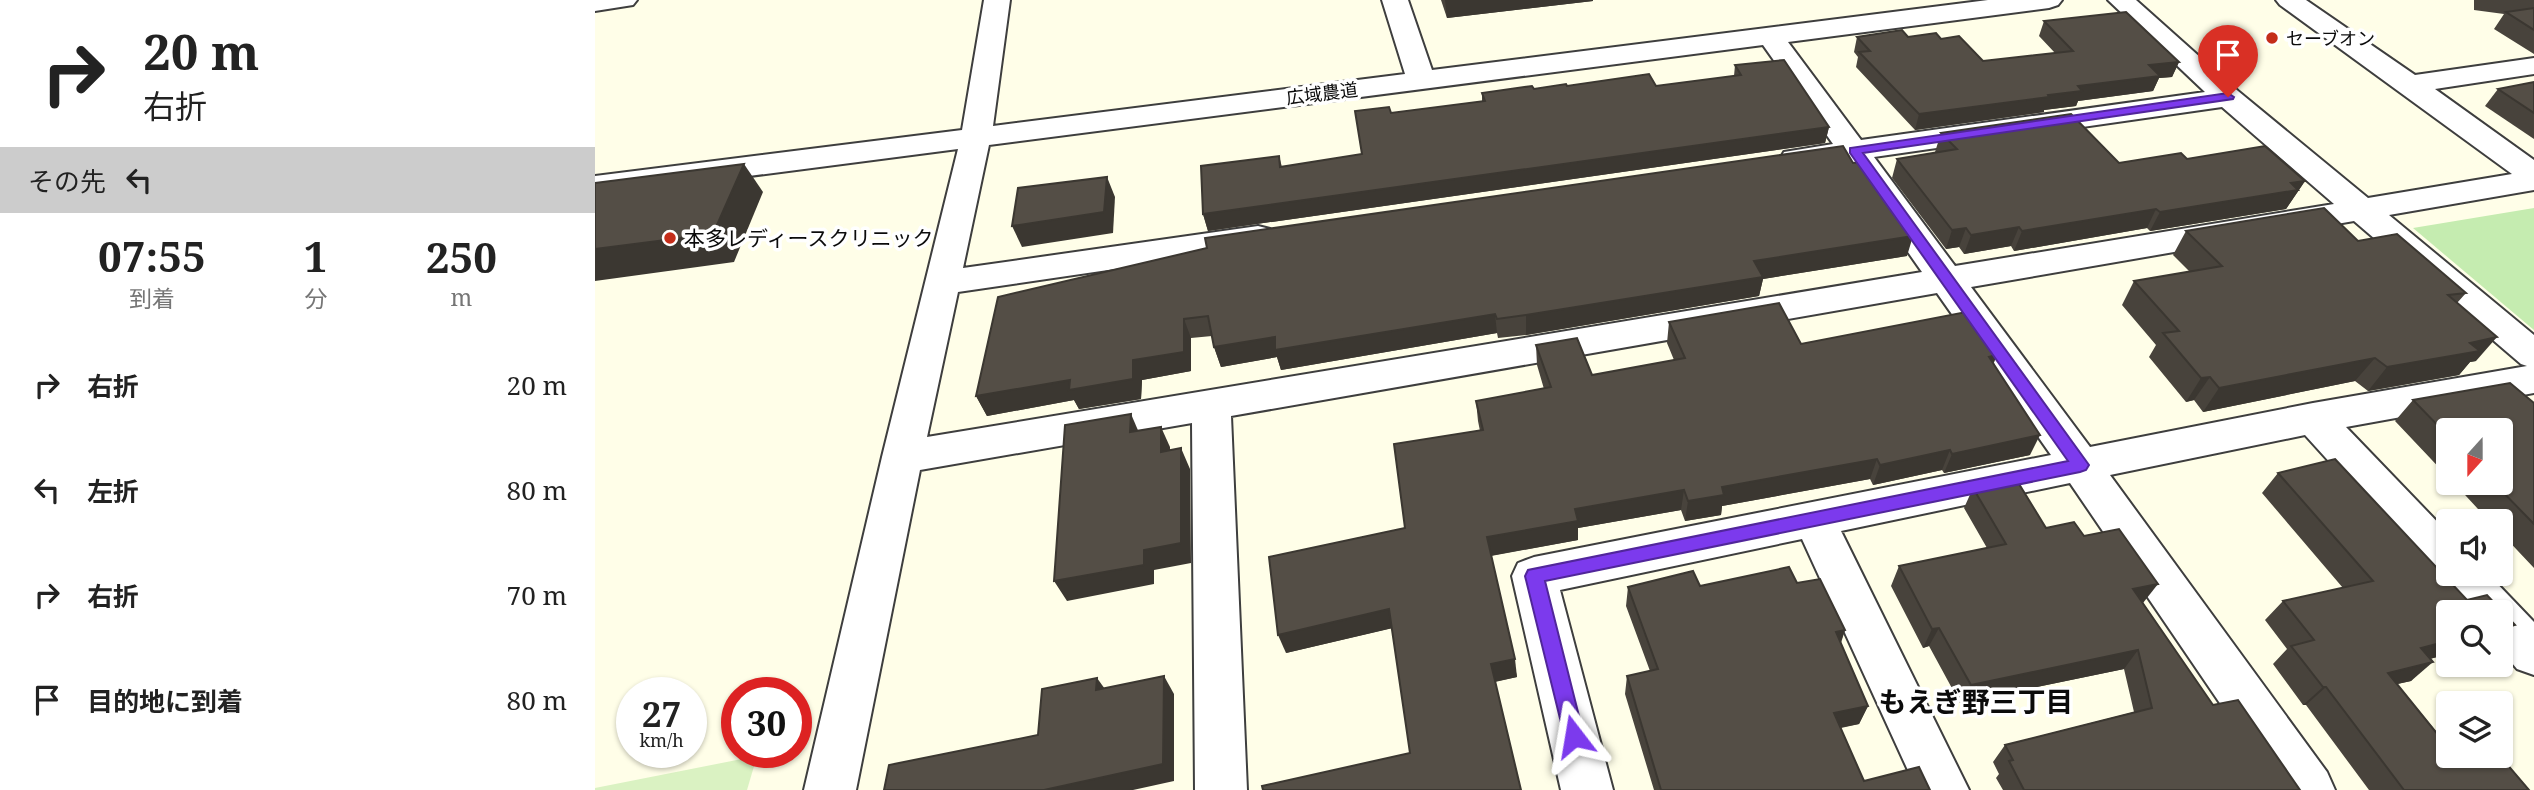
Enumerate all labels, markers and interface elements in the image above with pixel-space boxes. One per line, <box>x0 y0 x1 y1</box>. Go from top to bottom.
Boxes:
text: 20 m <box>143 18 259 84</box>
pin <box>2198 25 2258 97</box>
place label: セーブオン <box>2286 26 2375 50</box>
icon: right <box>28 28 119 119</box>
marker: セーブオン <box>2264 30 2280 46</box>
icon: arrive <box>2209 36 2247 74</box>
street label: 広域農道 <box>1285 77 1359 109</box>
text: 右折 <box>143 84 207 127</box>
icon: left <box>120 161 158 199</box>
text: その先 <box>28 163 106 199</box>
place label: 本多レディースクリニック <box>684 224 933 252</box>
text: 07:55 <box>98 227 206 284</box>
text: 1 <box>304 227 328 284</box>
text: 250 <box>426 228 497 285</box>
marker: 本多レディースクリニック <box>662 230 678 246</box>
text: m <box>450 281 472 313</box>
text: 到着 <box>129 282 175 314</box>
text: 分 <box>304 282 327 314</box>
icon: right <box>28 366 66 404</box>
text: 20 m <box>507 367 567 403</box>
text: 右折 <box>87 368 139 404</box>
north arrow <box>2436 418 2513 495</box>
map controls <box>2436 418 2513 768</box>
icon: left <box>28 471 66 509</box>
text: 80 m <box>507 472 567 508</box>
text: 左折 <box>87 473 139 509</box>
button: sound <box>2436 509 2513 586</box>
icon: right <box>28 576 66 614</box>
text: 70 m <box>507 577 567 613</box>
text: 右折 <box>87 578 139 614</box>
button: search <box>2436 600 2513 677</box>
speed limit sign: 30 <box>721 677 812 768</box>
icon: arrive <box>28 681 66 719</box>
text: 80 m <box>507 682 567 718</box>
district label: もえぎ野三丁目 <box>1878 682 2074 720</box>
text: 目的地に到着 <box>87 683 243 719</box>
text: 27 <box>642 690 681 737</box>
button: layers <box>2436 691 2513 768</box>
position arrow <box>1537 699 1611 773</box>
text: km/h <box>639 728 684 752</box>

